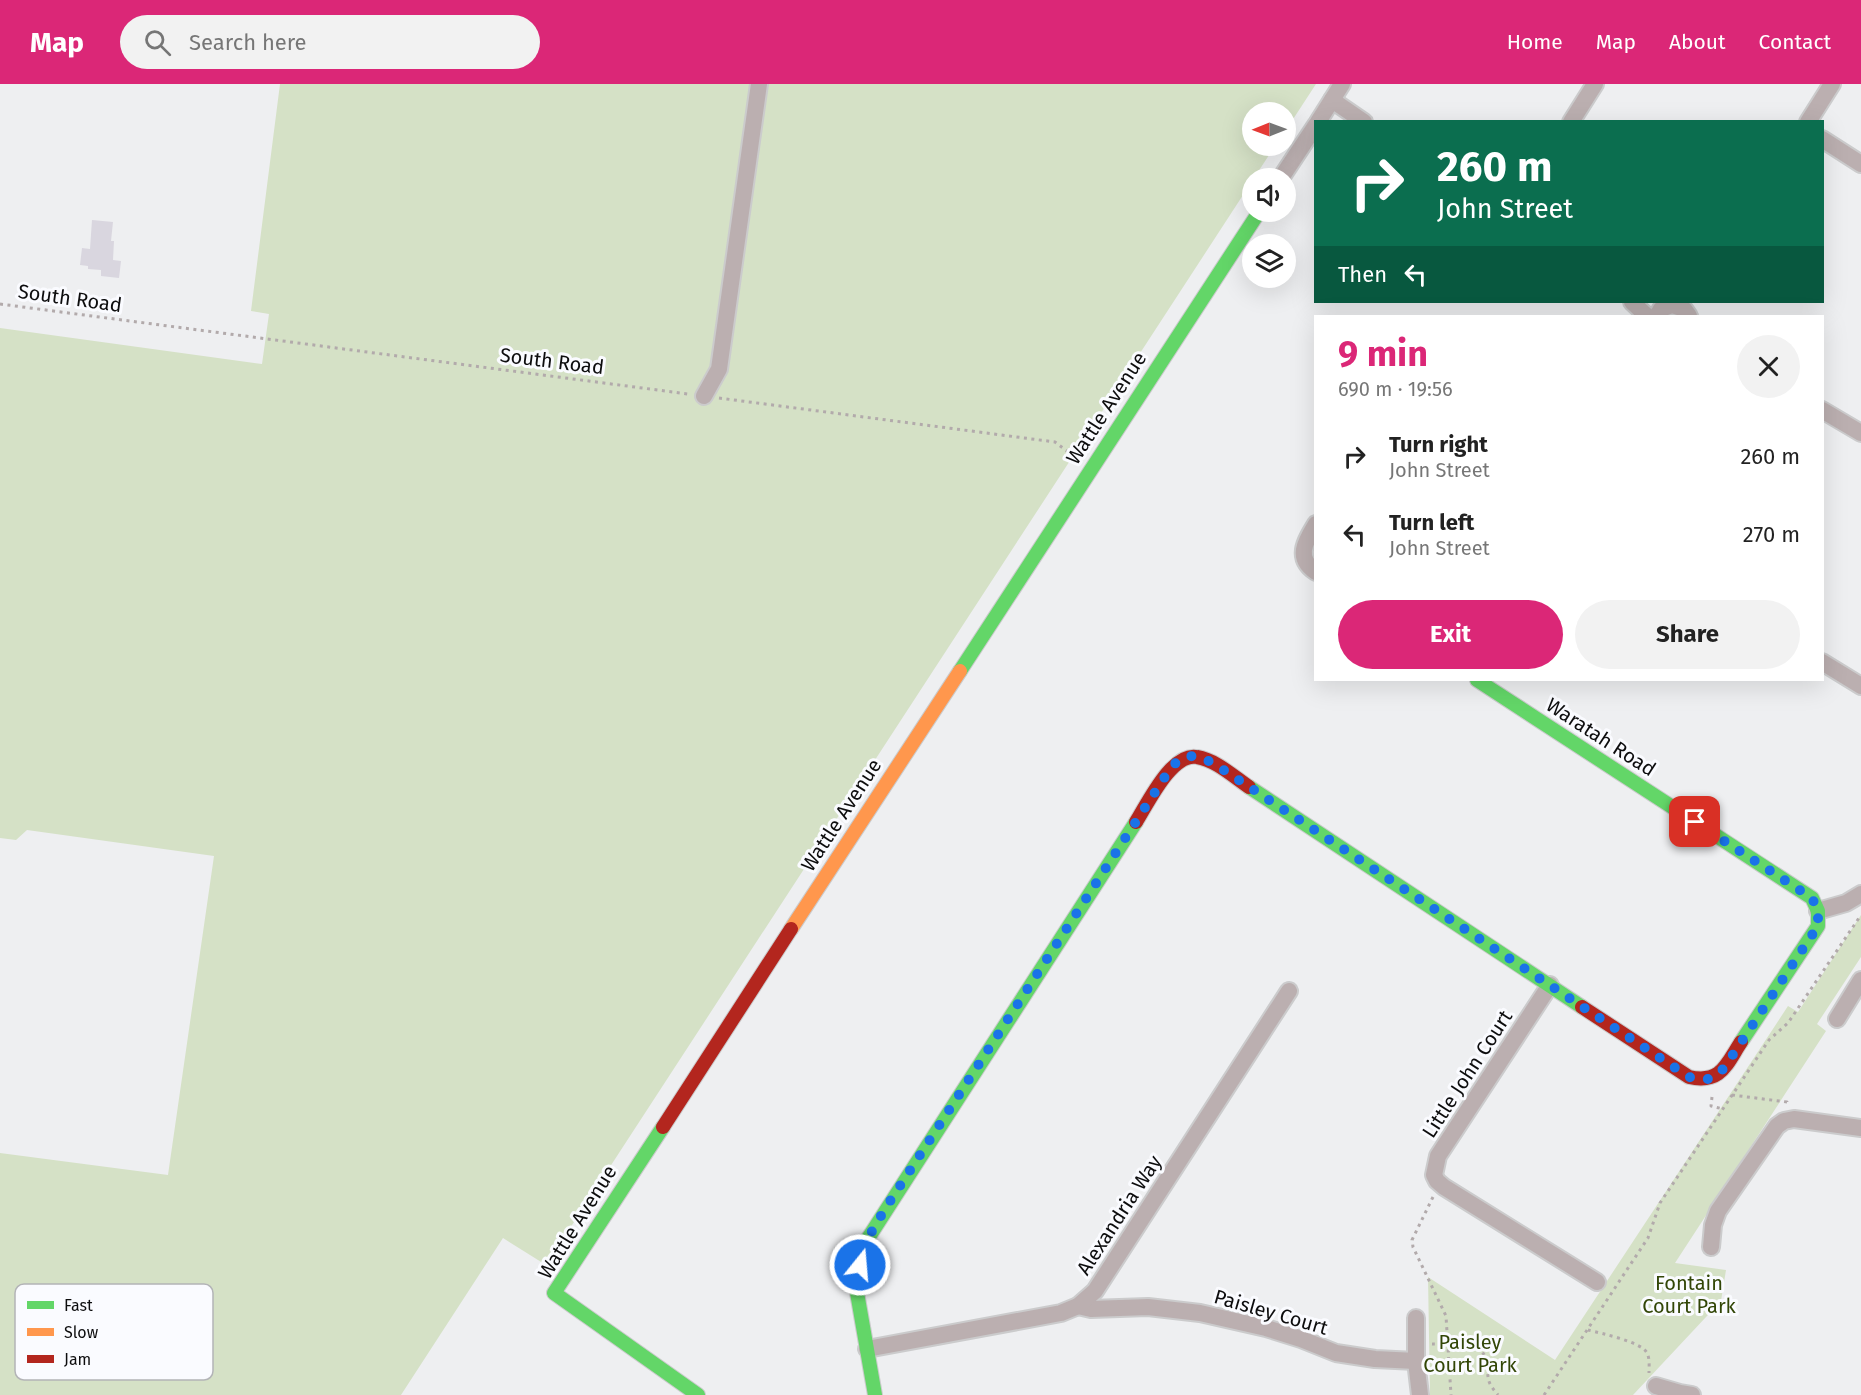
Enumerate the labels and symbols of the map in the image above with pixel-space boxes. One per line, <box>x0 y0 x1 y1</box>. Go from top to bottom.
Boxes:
north arrow <box>1242 102 1296 156</box>
street label: South Road <box>17 279 123 317</box>
street label: South Road <box>499 343 605 379</box>
street label: Wattle Avenue <box>1061 347 1151 469</box>
street label: Waratah Road <box>1542 693 1660 781</box>
street label: Wattle Avenue <box>796 754 886 876</box>
pin <box>1669 796 1720 847</box>
street label: Little John Court <box>1417 1005 1518 1142</box>
street label: Alexandria Way <box>1071 1151 1167 1279</box>
street label: Wattle Avenue <box>533 1161 621 1283</box>
position arrow <box>828 1233 892 1297</box>
park label: Fontain Court Park <box>1642 1271 1737 1318</box>
legend <box>15 1284 213 1380</box>
street label: Paisley Court <box>1211 1284 1331 1340</box>
text: Fast <box>64 1296 93 1315</box>
text: Slow <box>64 1323 99 1342</box>
park label: Paisley Court Park <box>1423 1330 1518 1377</box>
text: Jam <box>64 1350 91 1369</box>

